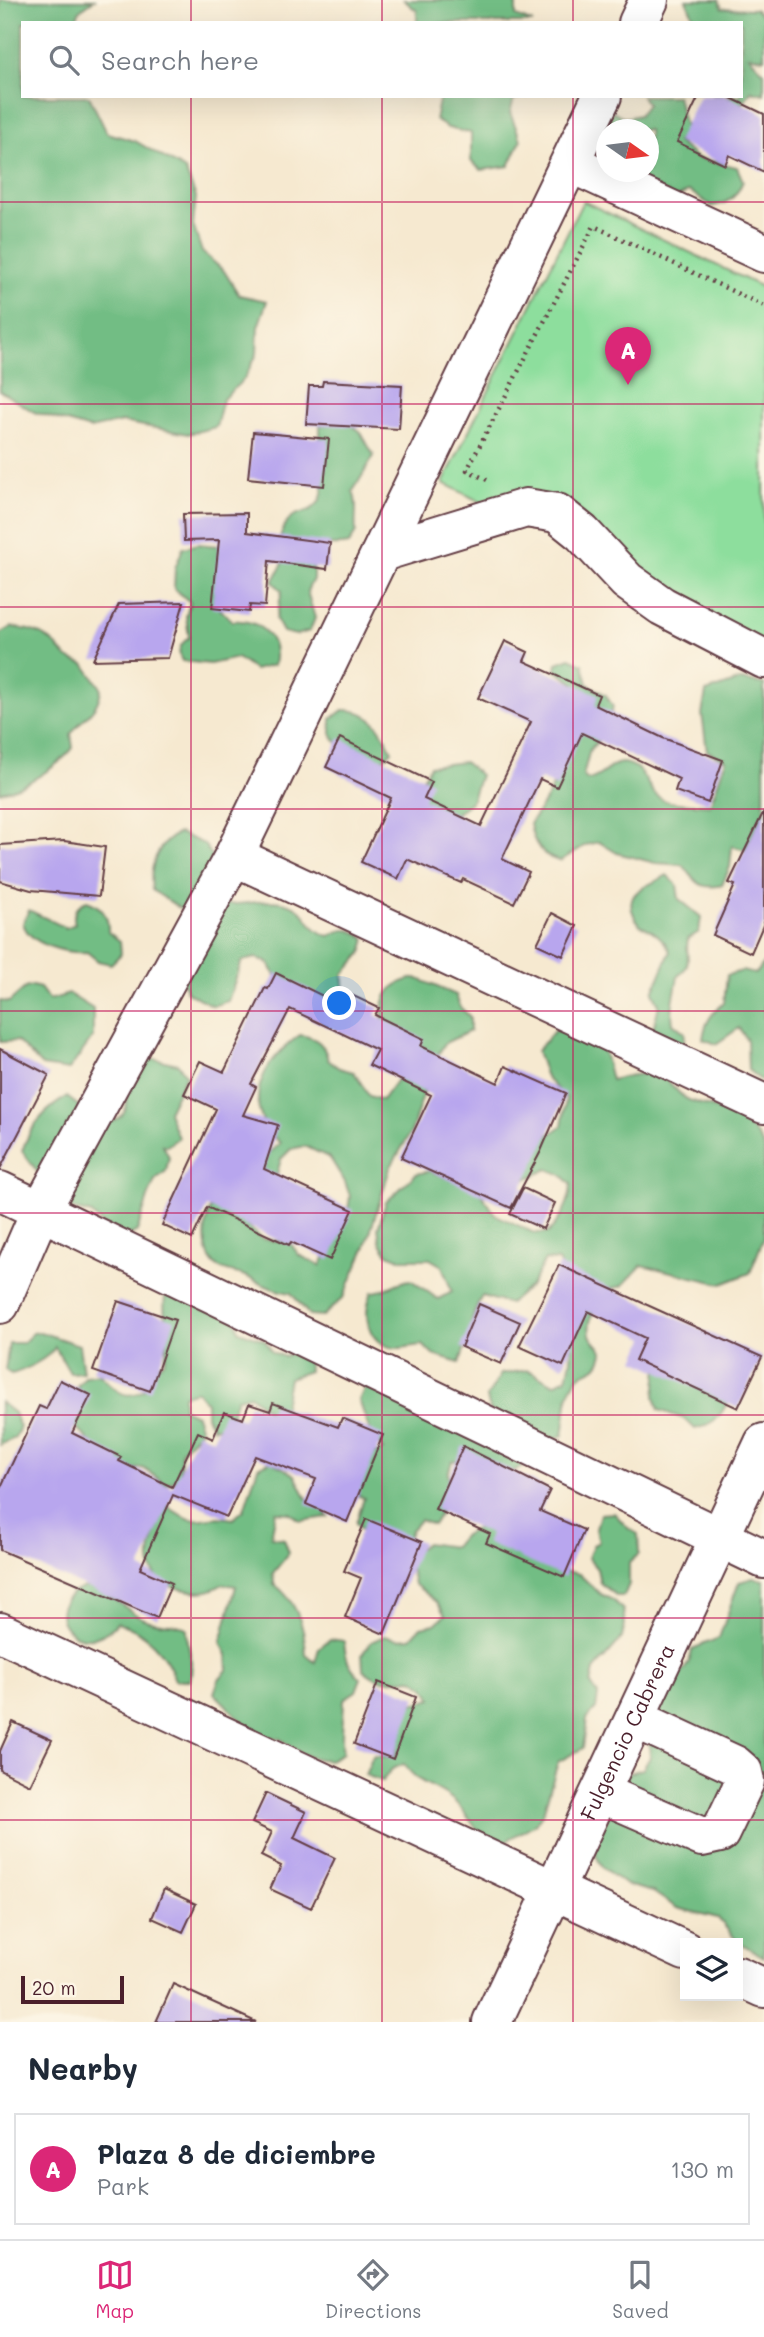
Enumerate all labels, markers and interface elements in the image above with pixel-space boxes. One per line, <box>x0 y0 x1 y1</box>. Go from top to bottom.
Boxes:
search box <box>21 21 743 98</box>
icon: search <box>45 41 83 79</box>
text: Search here <box>101 43 259 77</box>
north arrow <box>596 119 659 182</box>
pin: A <box>605 327 651 385</box>
your location <box>322 986 356 1020</box>
street label: Fulgencio Cabrera <box>574 1639 680 1824</box>
map controls <box>680 1938 743 2001</box>
button: layers <box>680 1938 743 2001</box>
scale bar <box>21 1973 124 2005</box>
text: 20 m <box>32 1975 76 2000</box>
text: Nearby <box>28 2048 138 2088</box>
text: Plaza 8 de diciembre <box>97 2137 376 2171</box>
text: A <box>45 2154 61 2184</box>
text: 130 m <box>670 2154 734 2184</box>
text: Park <box>97 2171 149 2201</box>
tab: Map <box>95 2256 134 2323</box>
tab: Directions <box>325 2256 421 2323</box>
tab: Saved <box>612 2256 669 2323</box>

